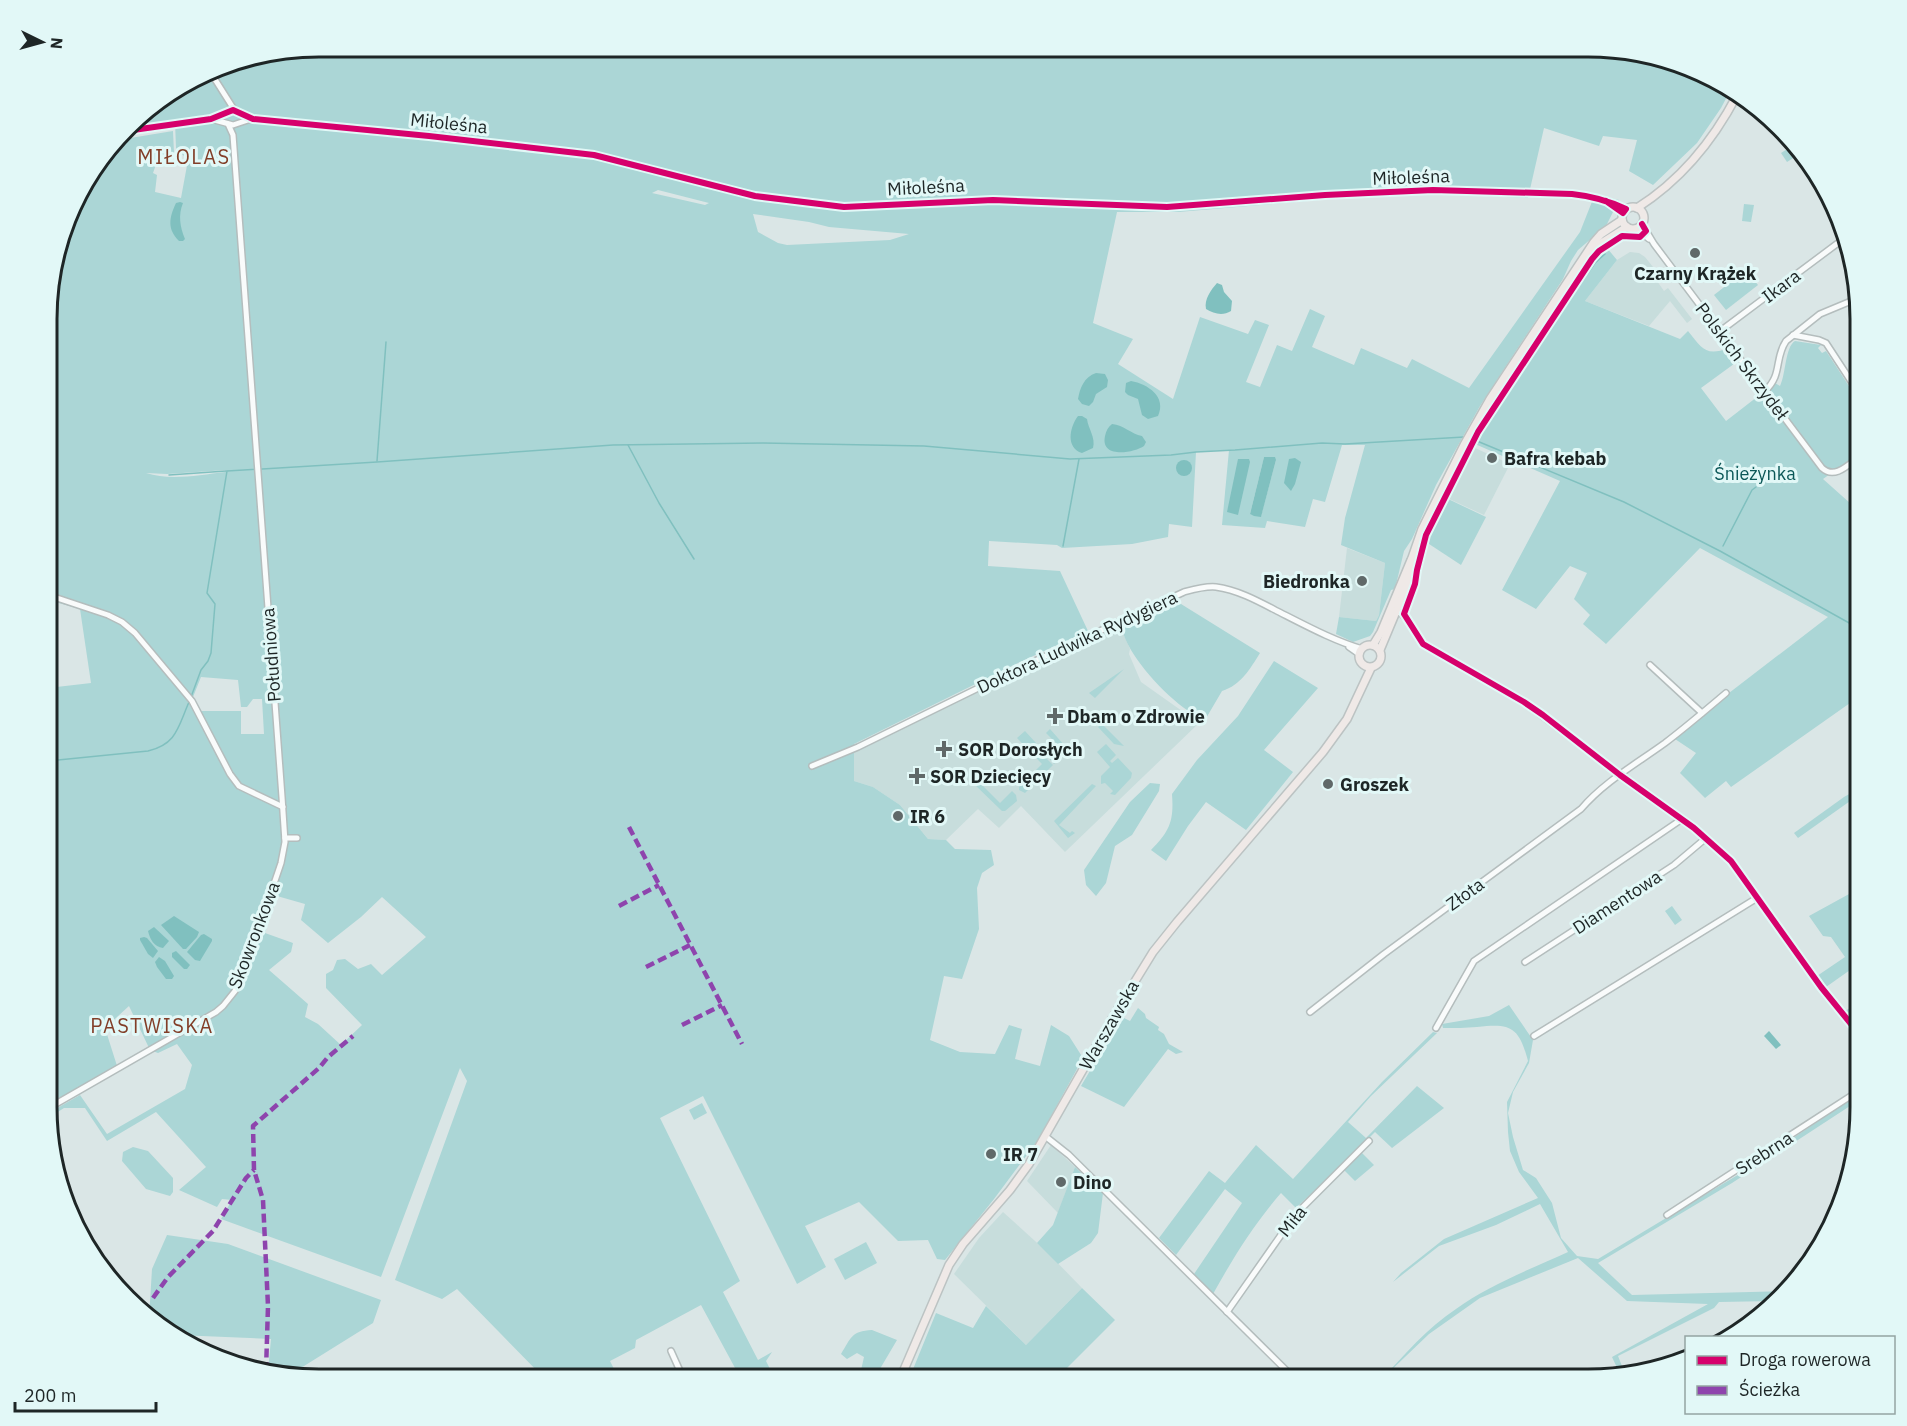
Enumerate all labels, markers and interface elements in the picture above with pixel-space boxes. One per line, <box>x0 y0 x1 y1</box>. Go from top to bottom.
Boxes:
north arrow <box>12 12 72 72</box>
text: N <box>46 37 67 50</box>
street label: Miłoleśna <box>409 108 489 139</box>
district label: MIŁOLAS <box>137 143 231 170</box>
street label: Miłoleśna <box>1372 164 1451 190</box>
street label: Miłoleśna <box>887 173 966 201</box>
marker: Czarny Krążek <box>1688 246 1702 260</box>
place label: Czarny Krążek <box>1634 262 1757 285</box>
street label: Ikara <box>1757 264 1805 308</box>
street label: Polskich Skrzydeł <box>1690 298 1794 424</box>
place label: Bafra kebab <box>1504 447 1606 470</box>
marker: Bafra kebab <box>1485 451 1499 465</box>
park label: Śnieżynka <box>1714 462 1796 485</box>
place label: Biedronka <box>1263 570 1350 593</box>
marker: Biedronka <box>1355 574 1369 588</box>
street label: Doktora Ludwika Rydygiera <box>973 585 1181 699</box>
street label: Południowa <box>256 607 286 703</box>
place label: Dbam o Zdrowie <box>1067 705 1205 728</box>
marker: Dbam o Zdrowie <box>1048 709 1062 723</box>
place label: SOR Dorosłych <box>958 738 1083 761</box>
marker: SOR Dorosłych <box>935 740 953 758</box>
place label: SOR Dziecięcy <box>930 765 1051 788</box>
marker: SOR Dziecięcy <box>908 767 926 785</box>
place label: Groszek <box>1340 773 1409 796</box>
marker: Groszek <box>1321 777 1335 791</box>
place label: IR 6 <box>910 805 945 828</box>
marker: IR 6 <box>891 809 905 823</box>
street label: Diamentowa <box>1568 865 1666 939</box>
street label: Złota <box>1441 872 1489 915</box>
street label: Skowronkowa <box>223 878 285 992</box>
street label: Warszawska <box>1074 976 1144 1074</box>
district label: PASTWISKA <box>90 1012 214 1039</box>
street label: Srebrna <box>1731 1126 1797 1180</box>
place label: IR 7 <box>1003 1143 1038 1166</box>
marker: IR 7 <box>984 1147 998 1161</box>
place label: Dino <box>1073 1171 1112 1194</box>
marker: Dino <box>1054 1175 1068 1189</box>
street label: Miła <box>1272 1200 1312 1241</box>
legend <box>1685 1336 1895 1414</box>
text: Droga rowerowa <box>1739 1348 1871 1371</box>
scale bar <box>15 1375 156 1413</box>
text: Ścieżka <box>1739 1378 1801 1401</box>
text: 200 m <box>24 1384 76 1407</box>

